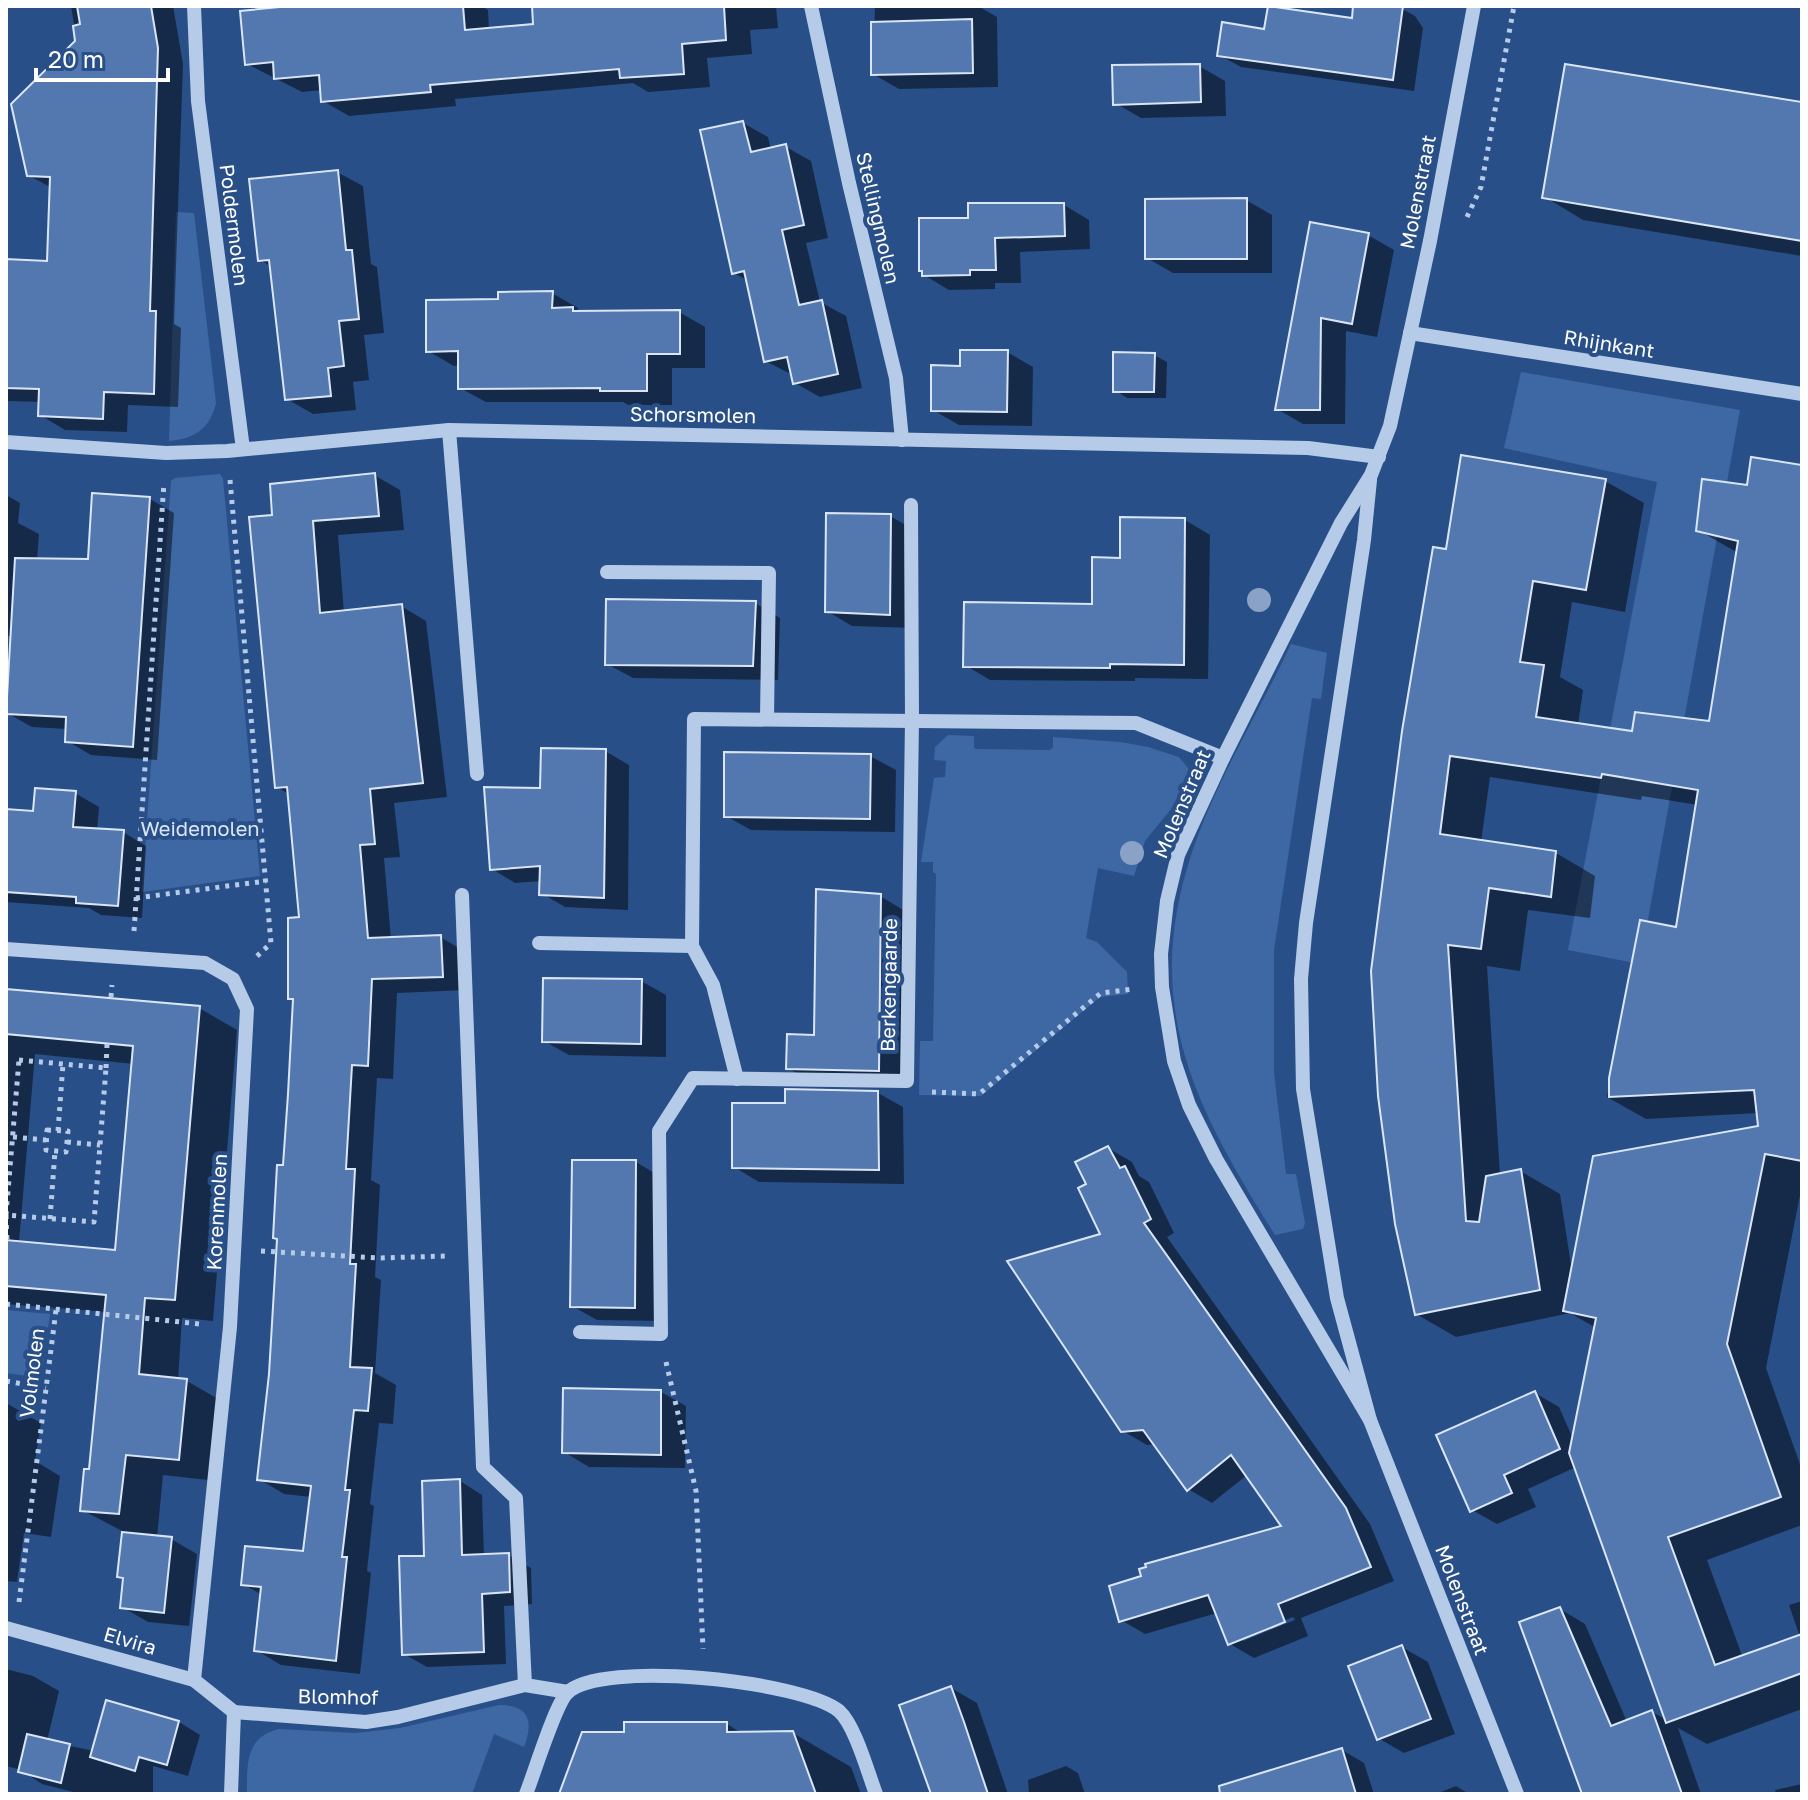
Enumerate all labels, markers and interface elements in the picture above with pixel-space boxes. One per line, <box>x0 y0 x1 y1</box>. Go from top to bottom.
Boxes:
scale bar <box>36 32 168 82</box>
text: 20 m <box>48 44 104 73</box>
street label: Molenstraat <box>1394 133 1440 251</box>
street label: Stellingmolen <box>852 150 906 286</box>
street label: Poldermolen <box>216 163 254 287</box>
street label: Rhijnkant <box>1562 324 1656 362</box>
street label: Schorsmolen <box>630 401 756 427</box>
street label: Molenstraat <box>1147 746 1215 862</box>
park label: Weidemolen <box>140 816 260 840</box>
street label: Berkengaarde <box>875 918 901 1052</box>
street label: Korenmolen <box>201 1153 231 1271</box>
street label: Volmolen <box>14 1327 48 1419</box>
street label: Molenstraat <box>1431 1541 1495 1658</box>
street label: Elvira <box>101 1621 159 1659</box>
street label: Blomhof <box>297 1683 379 1709</box>

